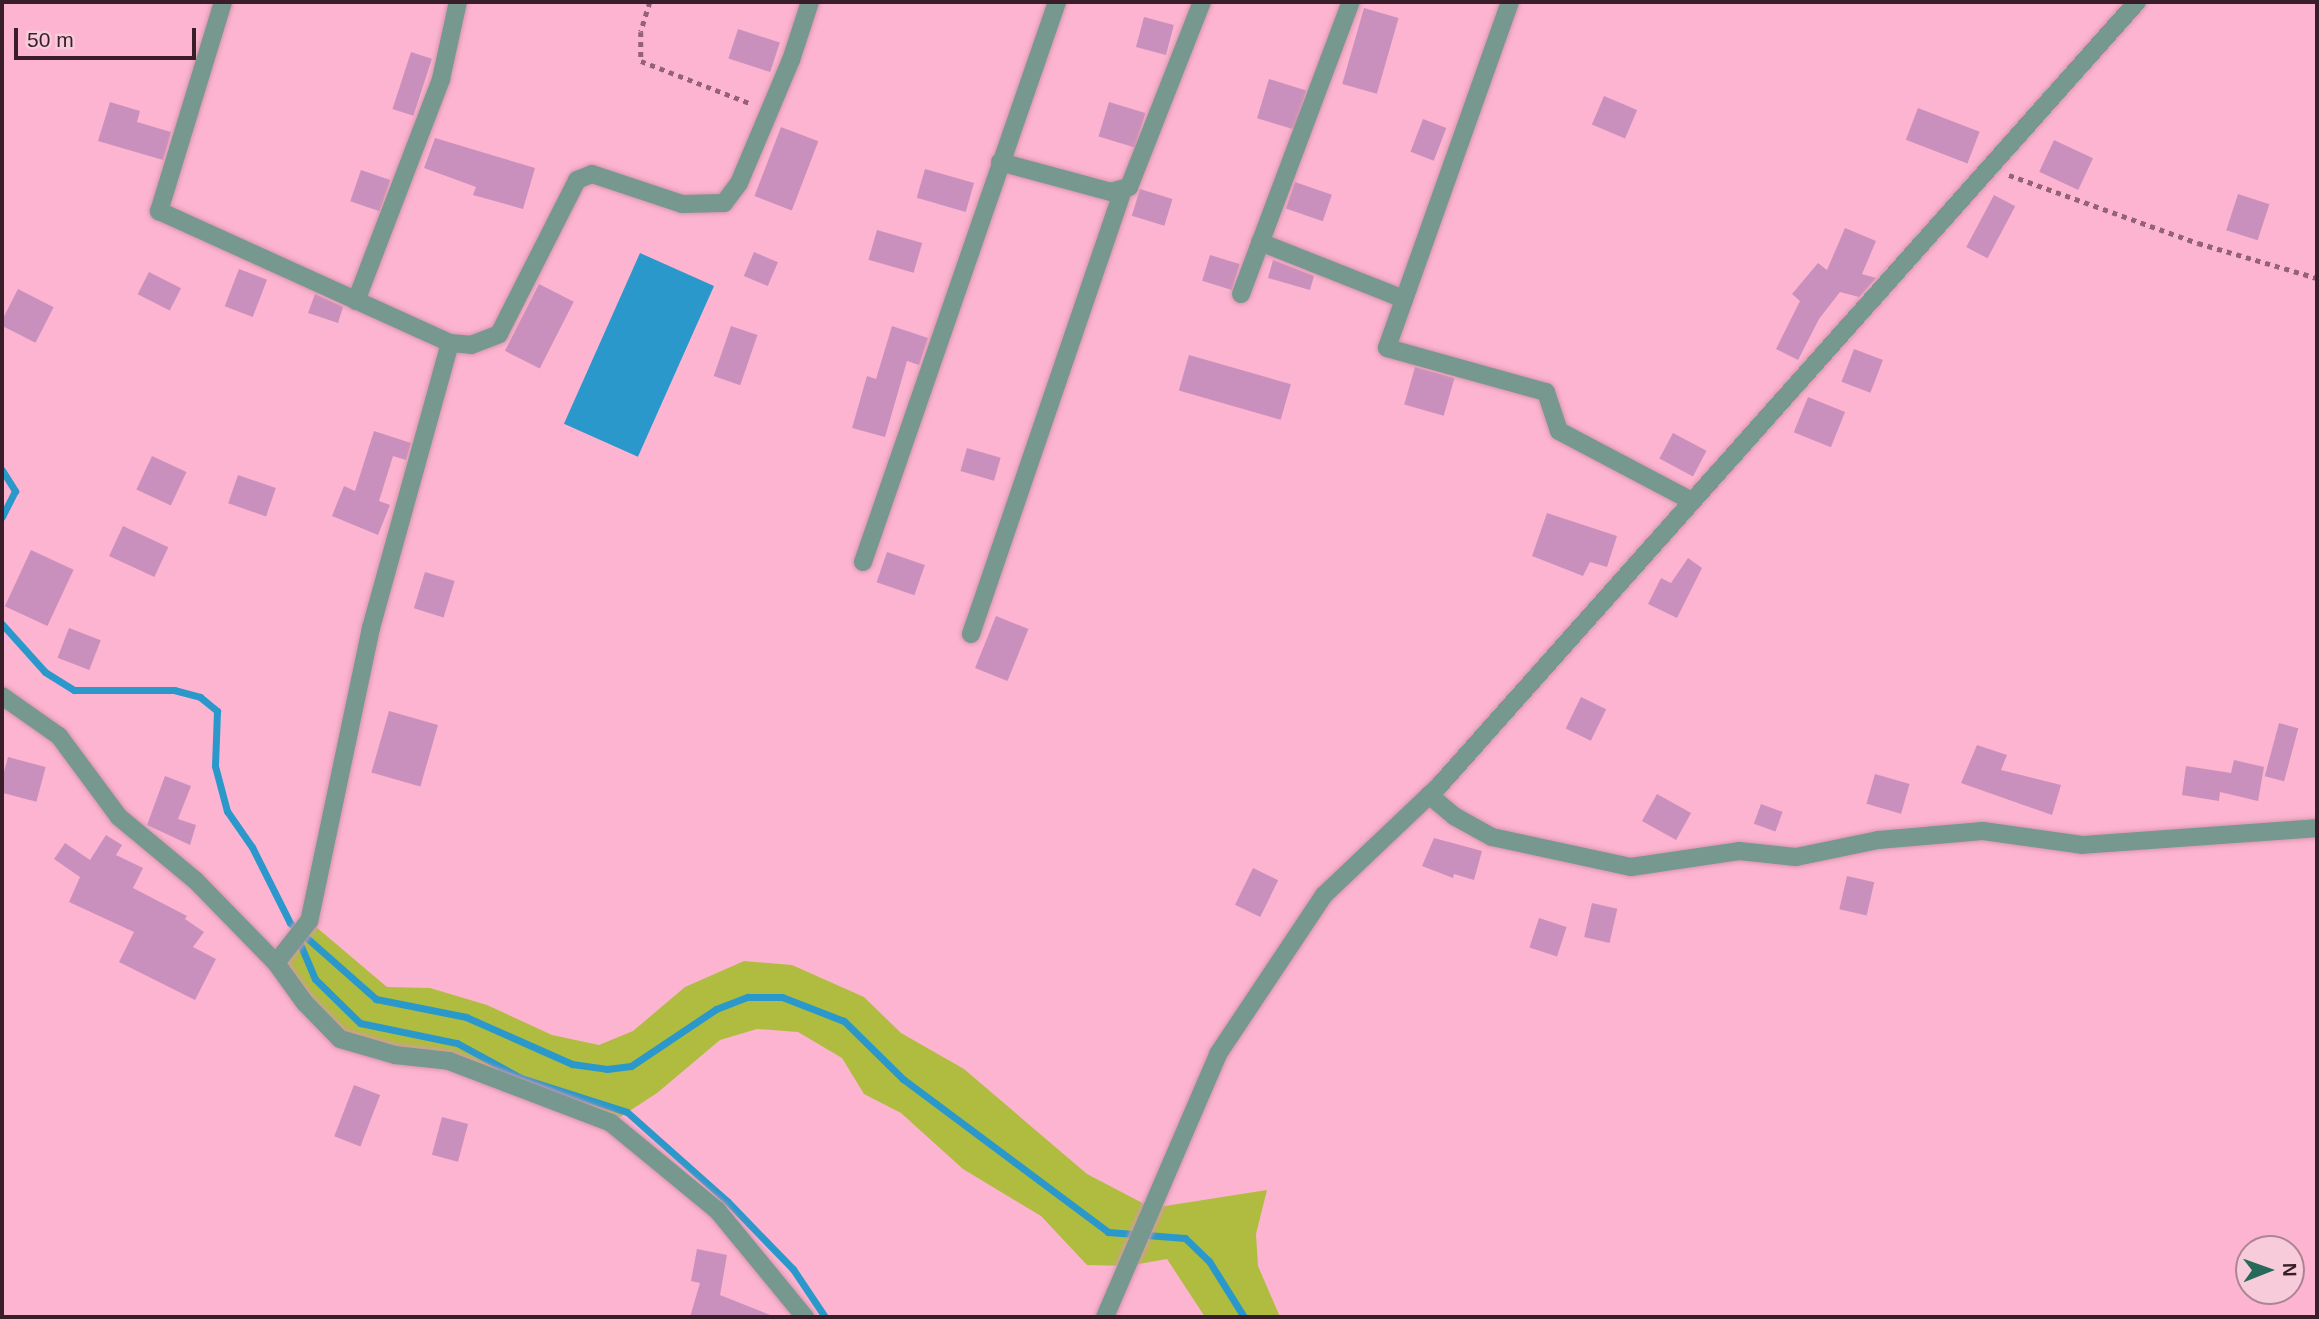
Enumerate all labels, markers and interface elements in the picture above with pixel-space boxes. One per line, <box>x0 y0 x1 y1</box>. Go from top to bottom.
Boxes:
scale bar <box>18 14 200 58</box>
text: 50 m <box>27 28 74 51</box>
north arrow <box>2235 1235 2305 1305</box>
text: N <box>2279 1263 2300 1277</box>

